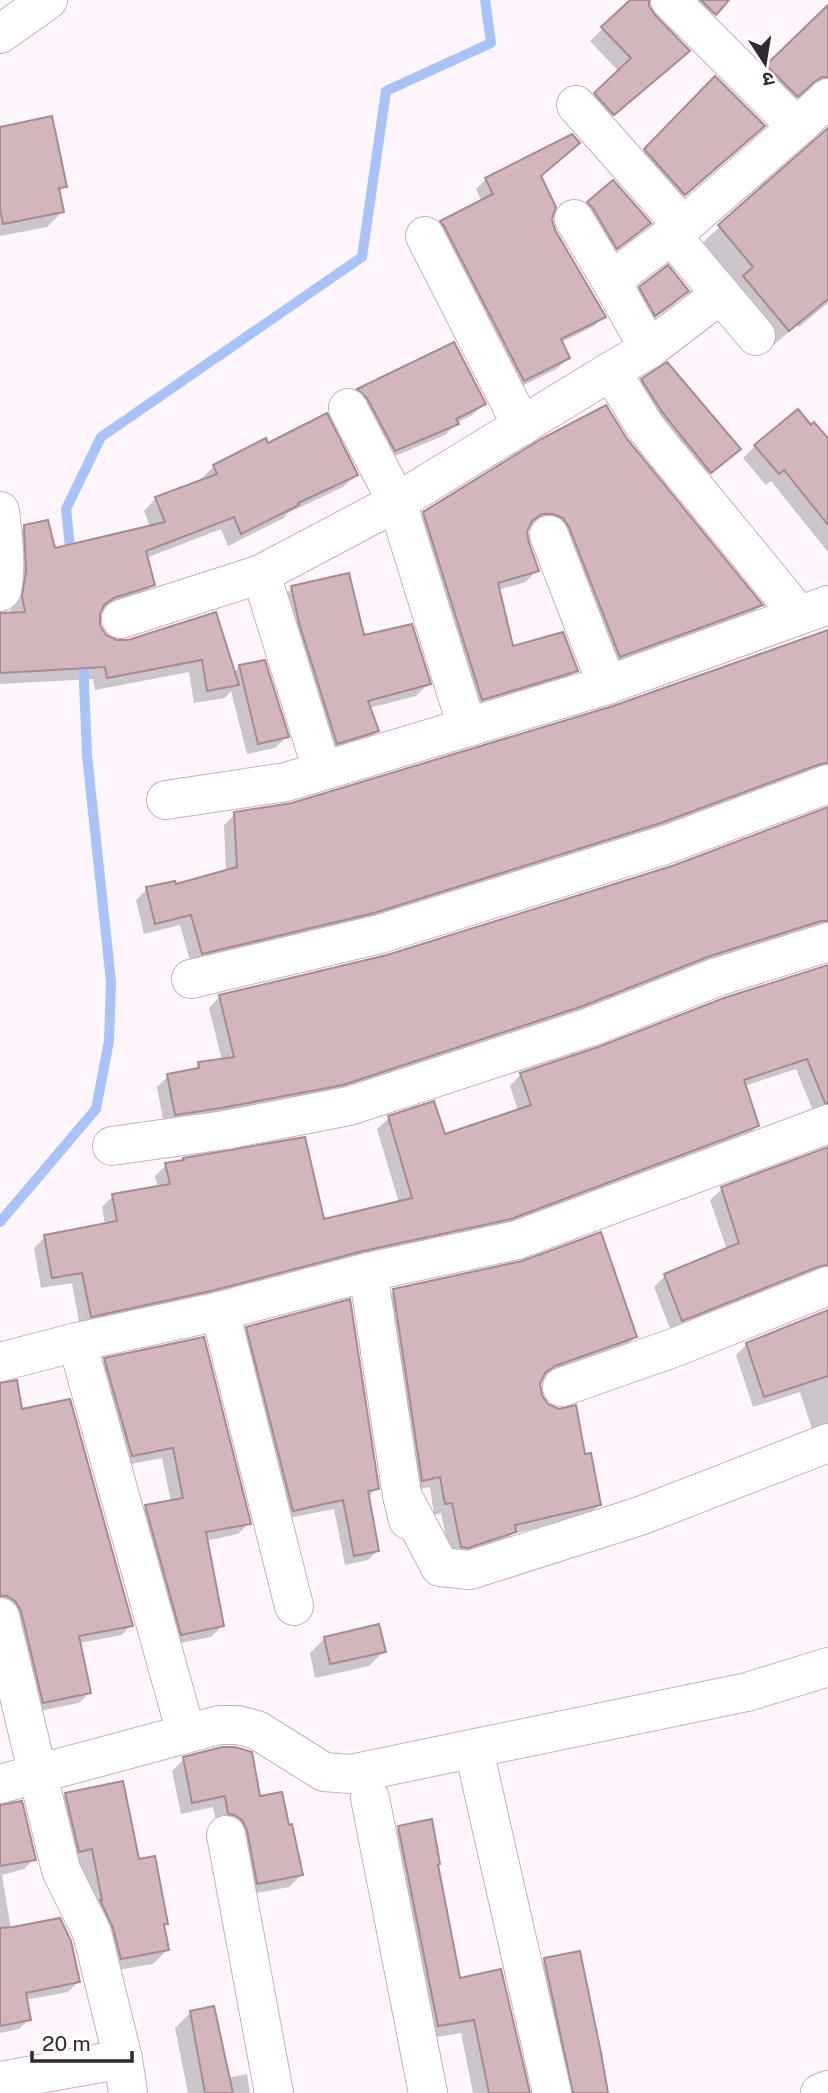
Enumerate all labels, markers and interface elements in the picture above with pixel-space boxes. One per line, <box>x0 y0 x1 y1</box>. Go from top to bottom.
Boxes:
north arrow <box>730 28 800 98</box>
text: उ <box>760 68 776 92</box>
scale bar <box>32 2020 131 2064</box>
text: 20 m <box>42 2031 91 2056</box>

